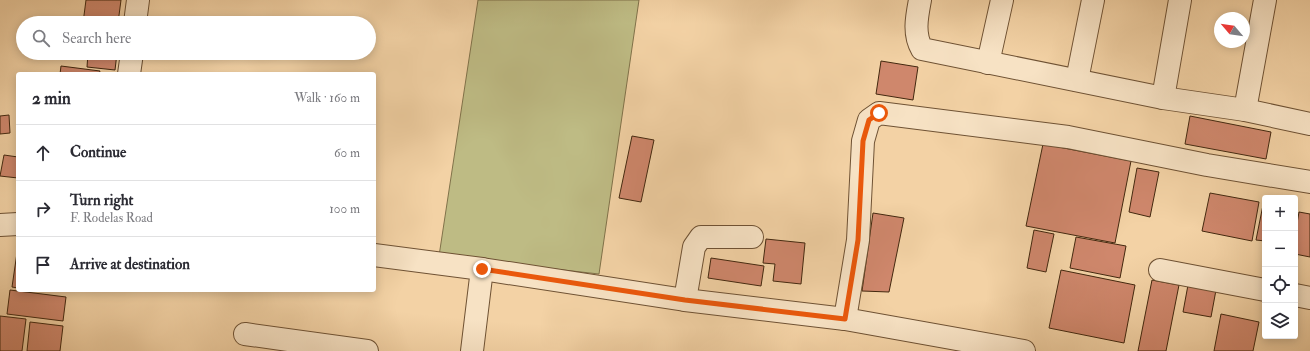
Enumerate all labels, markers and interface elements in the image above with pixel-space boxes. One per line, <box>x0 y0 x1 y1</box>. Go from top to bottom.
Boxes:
north arrow <box>1214 12 1250 48</box>
search box <box>16 16 376 60</box>
icon: search <box>30 27 52 49</box>
text: Search here <box>62 29 131 48</box>
text: 2 min <box>32 88 71 109</box>
text: Walk · 160 m <box>294 90 360 106</box>
route start <box>870 104 888 122</box>
icon: ahead <box>32 142 54 164</box>
text: Continue <box>70 143 126 162</box>
text: 60 m <box>334 145 360 161</box>
text: Turn right <box>70 191 133 210</box>
map controls <box>1262 195 1298 339</box>
button: + <box>1262 195 1298 231</box>
icon: right <box>32 198 54 220</box>
text: 100 m <box>329 201 360 217</box>
text: F. Rodelas Road <box>70 210 153 226</box>
button: − <box>1262 231 1298 267</box>
icon: arrive <box>32 254 54 276</box>
text: Arrive at destination <box>70 255 190 274</box>
route end <box>473 260 491 278</box>
button: locate <box>1262 267 1298 303</box>
button: layers <box>1262 303 1298 339</box>

